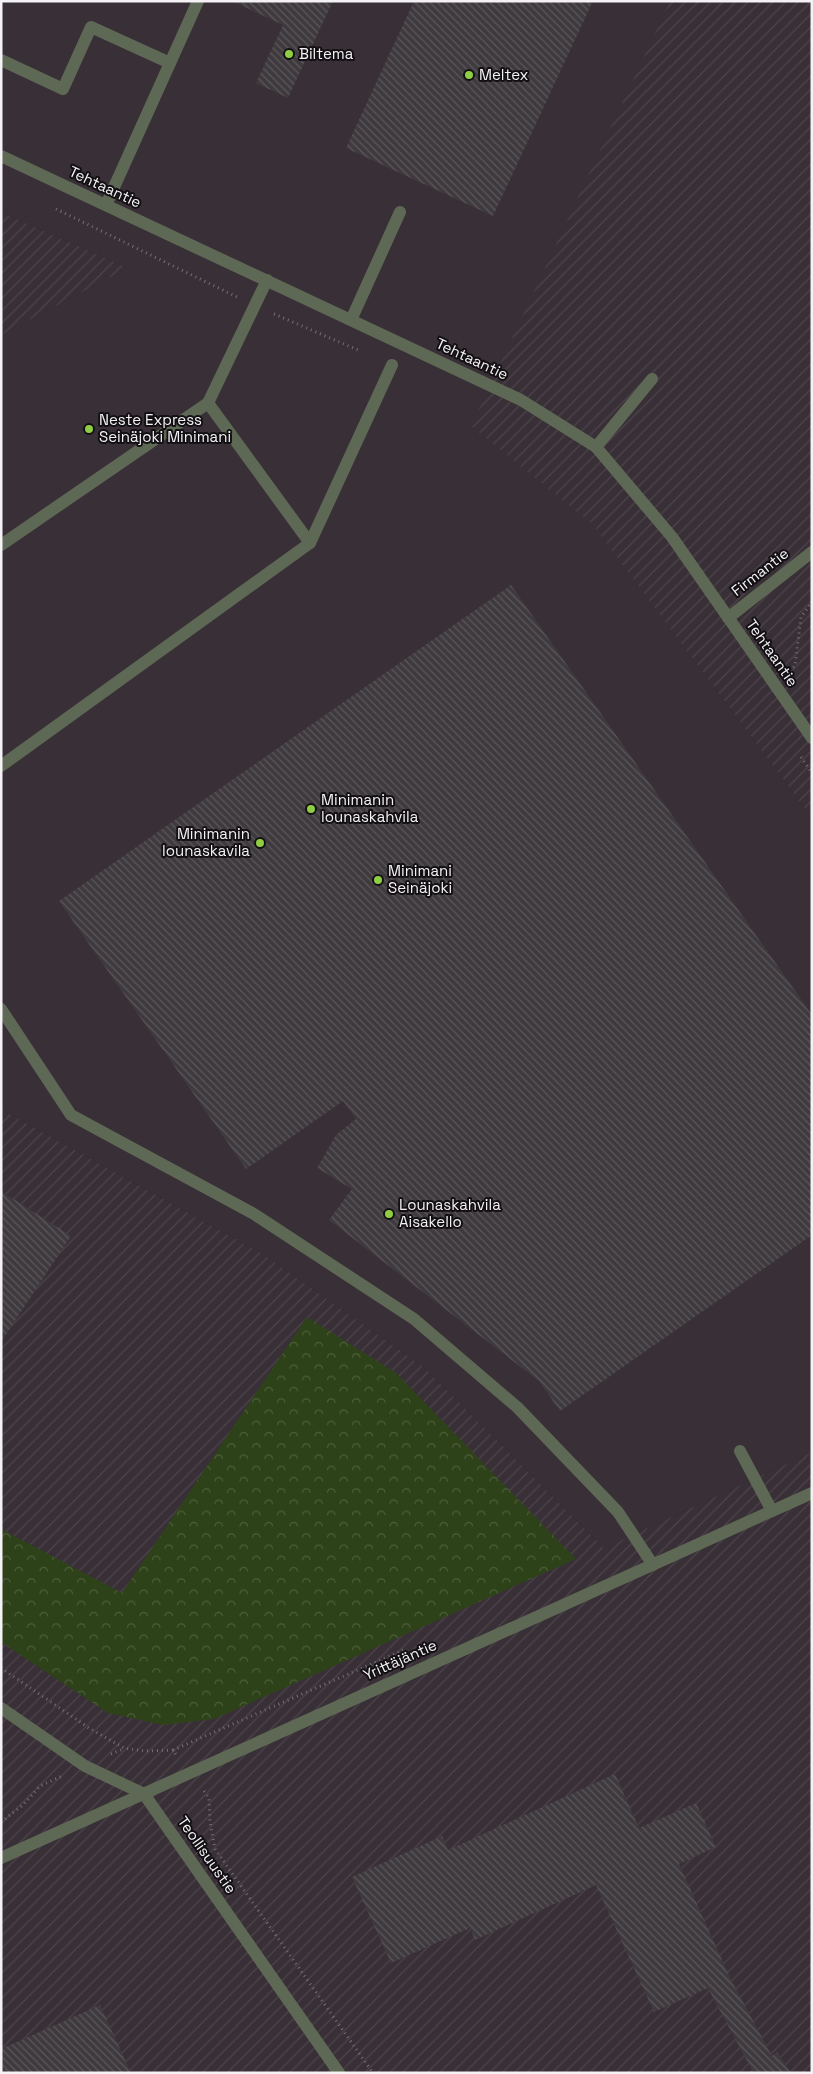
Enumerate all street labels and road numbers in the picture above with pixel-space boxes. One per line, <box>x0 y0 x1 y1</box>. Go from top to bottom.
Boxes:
street label: Tehtaantie <box>66 162 145 212</box>
street label: Tehtaantie <box>433 334 512 384</box>
street label: Firmantie <box>727 543 792 600</box>
street label: Tehtaantie <box>742 615 803 690</box>
street label: Yrittäjäntie <box>360 1635 440 1684</box>
street label: Teollisuustie <box>174 1812 241 1897</box>

